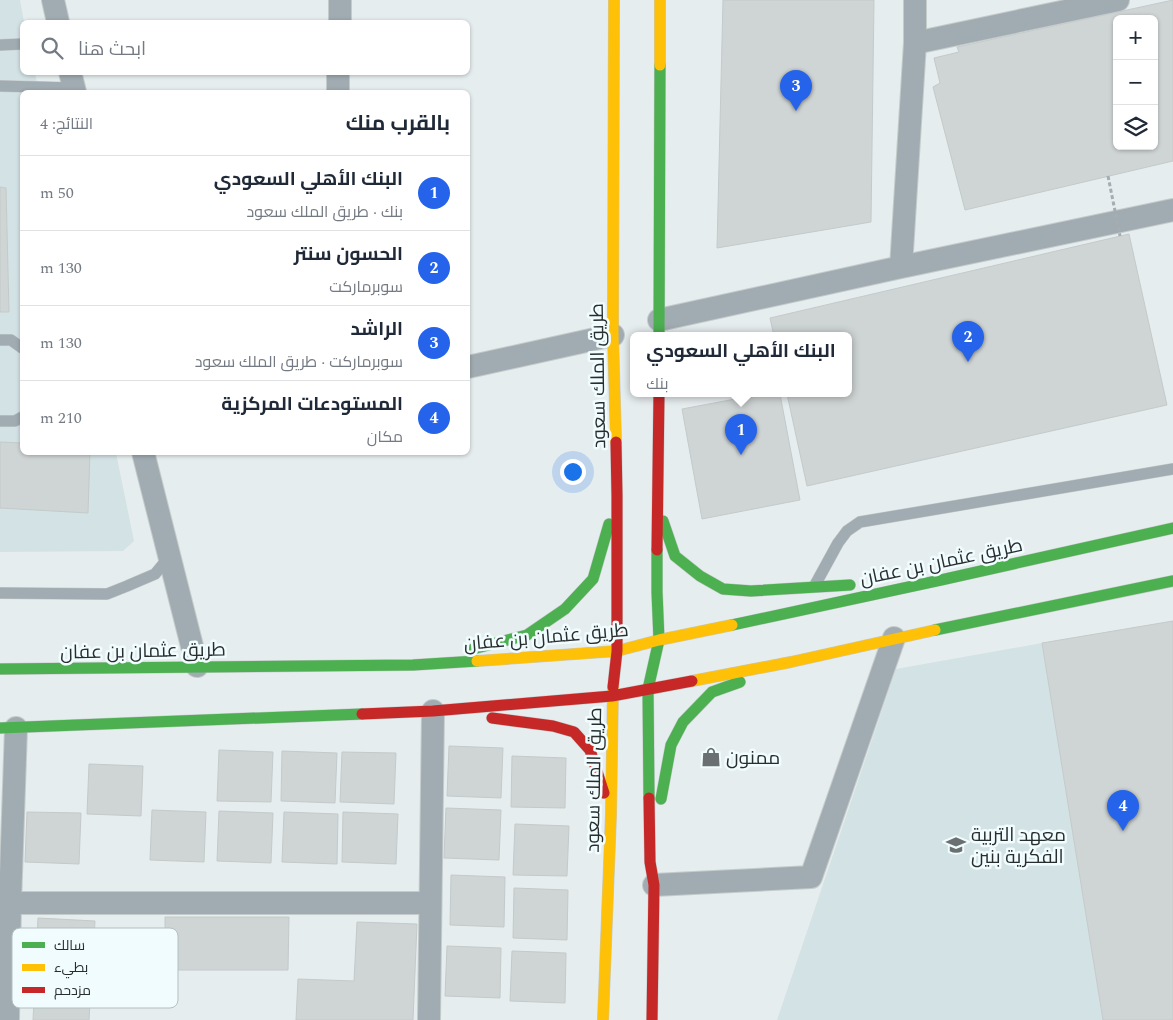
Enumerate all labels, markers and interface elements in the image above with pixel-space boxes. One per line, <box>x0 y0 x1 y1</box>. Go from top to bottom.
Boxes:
map controls <box>1113 15 1158 150</box>
button: + <box>1113 15 1158 60</box>
search box <box>20 20 470 75</box>
icon: search <box>38 34 66 62</box>
text: ابحث هنا <box>78 35 146 64</box>
button: − <box>1113 60 1158 105</box>
pin: 3 <box>780 70 812 111</box>
button: layers <box>1113 105 1158 150</box>
text: بالقرب منك <box>346 108 450 140</box>
text: النتائج: 4 <box>40 112 93 136</box>
text: البنك الأهلي السعودي <box>214 165 403 194</box>
text: 50 m <box>40 181 74 205</box>
text: 1 <box>430 181 439 205</box>
text: بنك · طريق الملك سعود <box>247 200 403 224</box>
text: الحسون سنتر <box>294 240 403 269</box>
text: 130 m <box>40 256 82 280</box>
text: 2 <box>430 256 439 280</box>
text: سوبرماركت <box>329 275 403 299</box>
street label: طريق الملك سعود <box>583 303 614 449</box>
text: الراشد <box>350 315 403 344</box>
pin: 2 <box>952 321 984 362</box>
text: 130 m <box>40 331 82 355</box>
text: 3 <box>430 331 439 355</box>
popup <box>630 332 852 397</box>
text: البنك الأهلي السعودي <box>646 337 836 366</box>
text: سوبرماركت · طريق الملك سعود <box>195 350 403 374</box>
text: بنك <box>646 372 668 396</box>
text: المستودعات المركزية <box>221 390 403 419</box>
text: 210 m <box>40 406 82 430</box>
text: 4 <box>430 406 439 430</box>
pin: 1 <box>725 414 757 455</box>
text: مكان <box>367 425 403 449</box>
your location <box>560 459 586 485</box>
street label: طريق عثمان بن عفان <box>857 531 1025 594</box>
street label: طريق عثمان بن عفان <box>462 616 630 659</box>
street label: طريق عثمان بن عفان <box>60 636 226 667</box>
street label: طريق الملك سعود <box>579 707 610 853</box>
place label: ممنون <box>726 744 780 773</box>
shop icon: ممنون <box>700 746 722 768</box>
pin: 4 <box>1107 790 1139 831</box>
place label: معهد التربية الفكرية بنين <box>971 821 1066 872</box>
school or university icon: معهد التربية الفكرية بنين <box>945 834 967 856</box>
legend <box>12 928 178 1008</box>
text: سالك <box>54 935 85 956</box>
text: بطيء <box>54 957 88 979</box>
text: مزدحم <box>54 980 91 1001</box>

